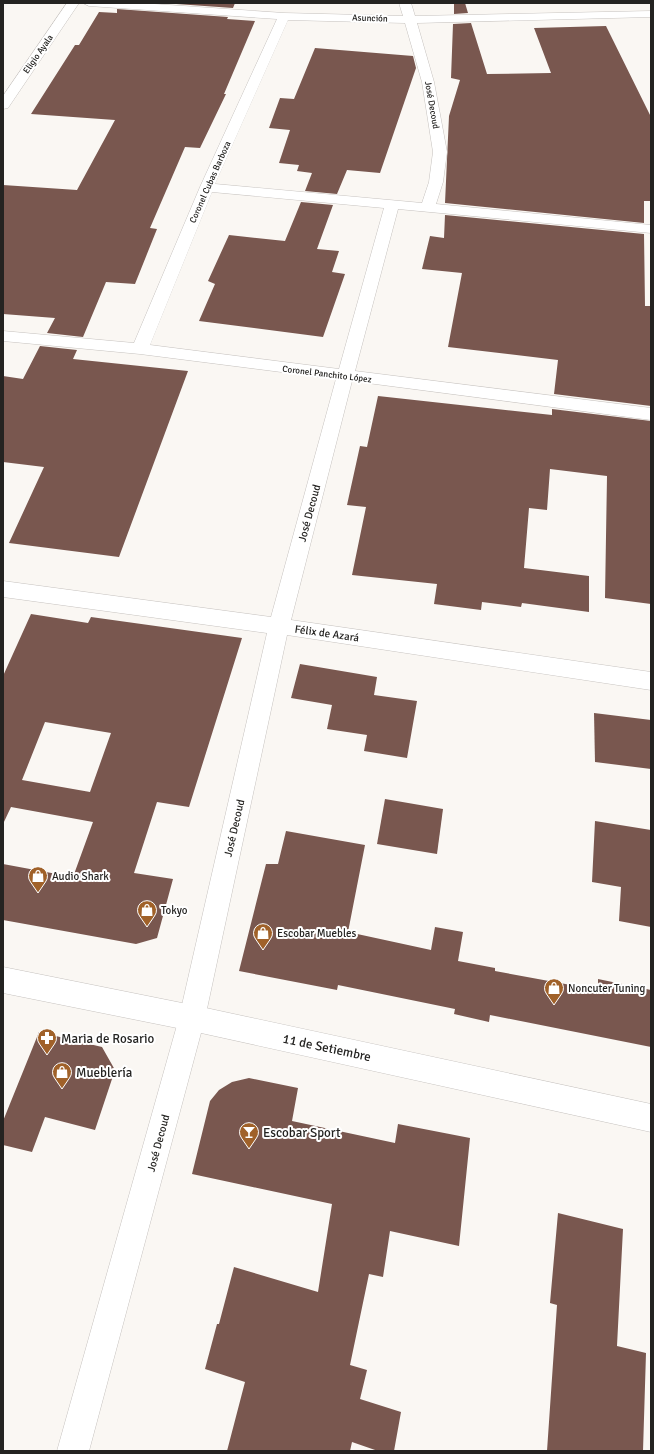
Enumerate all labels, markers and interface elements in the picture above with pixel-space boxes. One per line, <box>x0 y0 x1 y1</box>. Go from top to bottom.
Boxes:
street label: Asunción <box>352 12 388 25</box>
street label: Eligio Ayala <box>21 32 56 76</box>
street label: José Decoud <box>422 80 441 130</box>
street label: Coronel Cubas Barboza <box>187 139 234 225</box>
street label: Coronel Panchito López <box>282 364 372 385</box>
street label: José Decoud <box>296 483 323 543</box>
street label: Félix de Azará <box>294 623 360 645</box>
street label: José Decoud <box>222 798 247 858</box>
shop icon: Audio Shark <box>27 865 49 893</box>
place label: Audio Shark <box>52 870 109 883</box>
shop icon: Tokyo <box>136 899 158 927</box>
place label: Tokyo <box>161 904 188 917</box>
shop icon: Escobar Muebles <box>252 922 274 950</box>
place label: Escobar Muebles <box>277 927 357 940</box>
shop icon: Noncuter Tuning <box>543 977 565 1005</box>
place label: Noncuter Tuning <box>568 982 646 995</box>
pharmacy icon: Maria de Rosario <box>36 1027 58 1055</box>
place label: Maria de Rosario <box>61 1031 155 1047</box>
street label: 11 de Setiembre <box>281 1031 372 1065</box>
shop icon: Mueblería <box>51 1061 73 1089</box>
place label: Mueblería <box>76 1065 132 1081</box>
street label: José Decoud <box>145 1113 172 1173</box>
bar icon: Escobar Sport <box>238 1121 260 1149</box>
place label: Escobar Sport <box>263 1125 341 1141</box>

